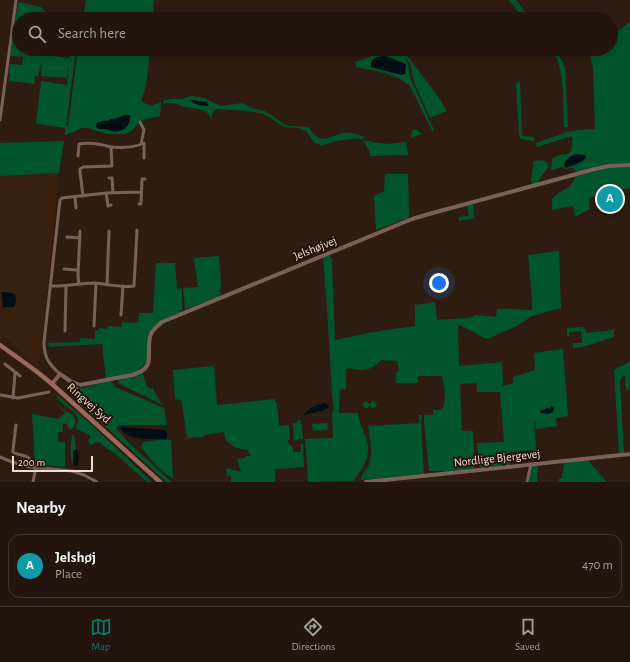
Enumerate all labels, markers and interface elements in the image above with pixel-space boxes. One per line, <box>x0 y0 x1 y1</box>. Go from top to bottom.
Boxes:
search box <box>12 12 618 56</box>
icon: search <box>26 23 48 45</box>
text: Search here <box>58 26 126 41</box>
pin: A <box>597 184 623 214</box>
street label: Jelshøjvej <box>292 234 339 263</box>
your location <box>429 273 449 293</box>
street label: Ringvej Syd <box>64 381 113 426</box>
street label: Nordlige Bjergevej <box>453 447 541 470</box>
scale bar <box>12 454 93 473</box>
text: 200 m <box>18 457 45 468</box>
text: Nearby <box>16 499 66 516</box>
text: Jelshøj <box>55 550 96 565</box>
text: A <box>26 559 34 572</box>
text: 470 m <box>582 559 613 572</box>
text: Place <box>55 568 82 581</box>
tab: Map <box>90 616 112 653</box>
tab: Directions <box>291 616 335 653</box>
tab: Saved <box>515 616 540 653</box>

